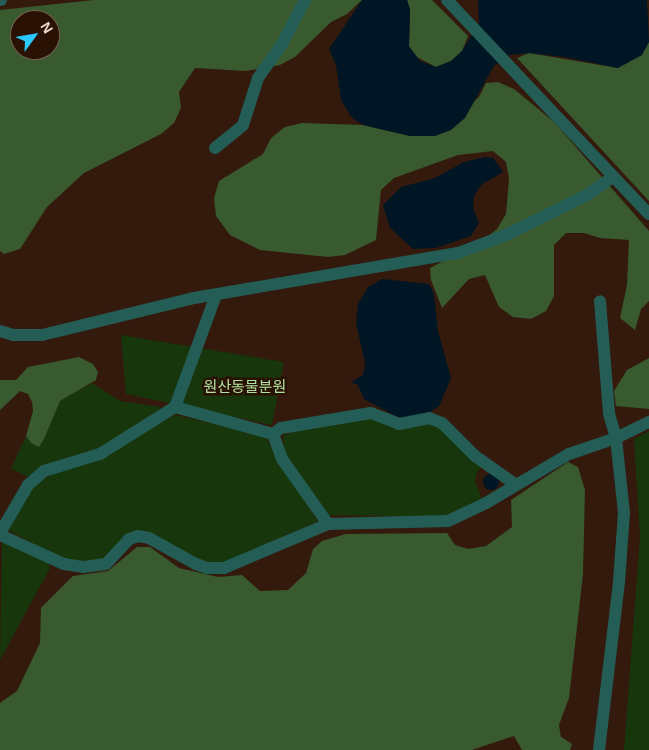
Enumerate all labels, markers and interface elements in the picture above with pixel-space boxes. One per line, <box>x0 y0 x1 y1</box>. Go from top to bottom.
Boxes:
north arrow <box>10 10 60 60</box>
text: N <box>37 19 56 36</box>
park label: 원산동물분원 <box>204 378 286 396</box>

